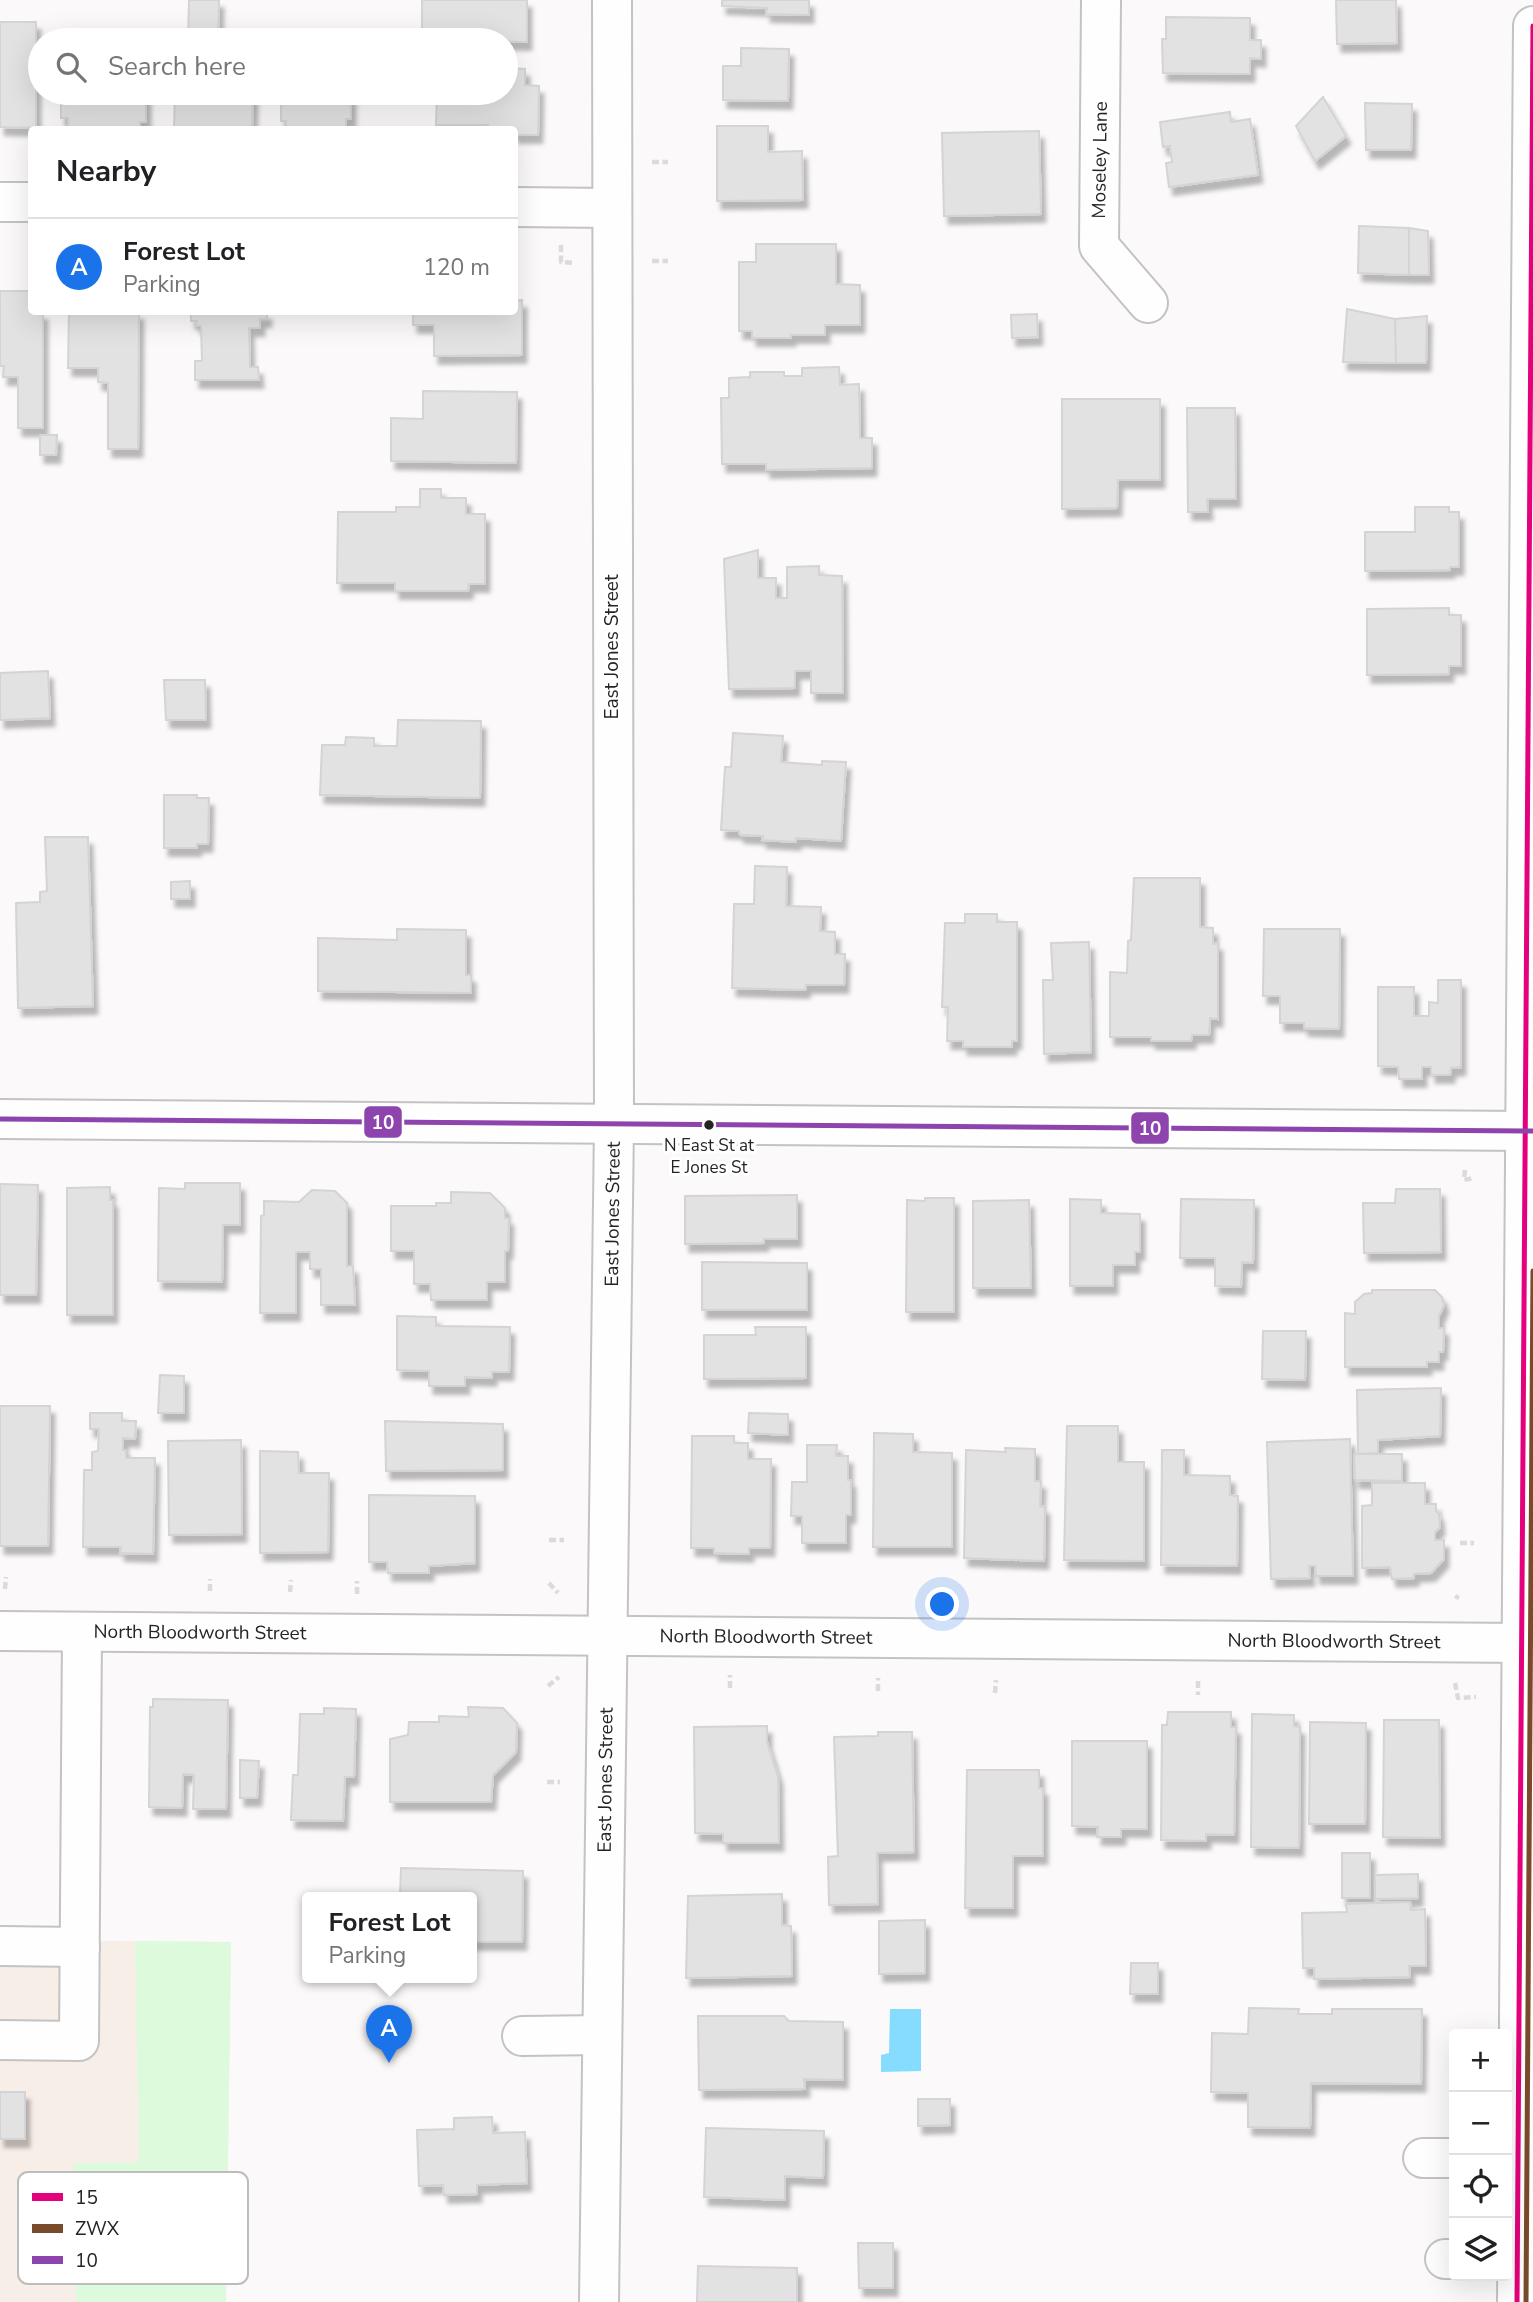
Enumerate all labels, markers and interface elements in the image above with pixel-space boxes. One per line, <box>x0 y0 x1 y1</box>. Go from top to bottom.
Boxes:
search box <box>28 28 518 105</box>
icon: search <box>52 48 90 86</box>
text: Search here <box>108 49 246 84</box>
street label: Moseley Lane <box>1086 101 1114 219</box>
text: Nearby <box>56 151 156 192</box>
text: Forest Lot <box>123 234 245 269</box>
text: A <box>70 252 88 283</box>
text: 120 m <box>423 252 490 283</box>
text: Parking <box>123 269 201 300</box>
street label: East Jones Street <box>599 574 625 720</box>
line badge: 10 <box>363 1105 403 1139</box>
text: 10 <box>372 1110 394 1136</box>
line badge: 10 <box>1130 1111 1170 1145</box>
text: 10 <box>1139 1116 1161 1142</box>
marker: N East St at E Jones St <box>702 1118 716 1132</box>
place label: N East St at E Jones St <box>664 1134 755 1179</box>
street label: East Jones Street <box>599 1141 627 1287</box>
your location <box>925 1587 959 1621</box>
street label: North Bloodworth Street <box>93 1619 307 1646</box>
street label: North Bloodworth Street <box>659 1623 873 1651</box>
street label: North Bloodworth Street <box>1227 1628 1441 1655</box>
street label: East Jones Street <box>592 1707 620 1853</box>
popup <box>302 1892 477 1983</box>
text: Forest Lot <box>328 1905 451 1940</box>
text: Parking <box>328 1940 406 1971</box>
pin: A <box>366 2005 412 2063</box>
map controls <box>1449 2029 1512 2281</box>
button: + <box>1449 2029 1512 2092</box>
button: − <box>1449 2092 1512 2155</box>
button: locate <box>1449 2155 1512 2218</box>
legend <box>18 2172 248 2284</box>
text: 15 <box>75 2185 98 2211</box>
text: ZWX <box>75 2216 120 2242</box>
button: layers <box>1449 2218 1512 2281</box>
text: 10 <box>75 2248 98 2274</box>

